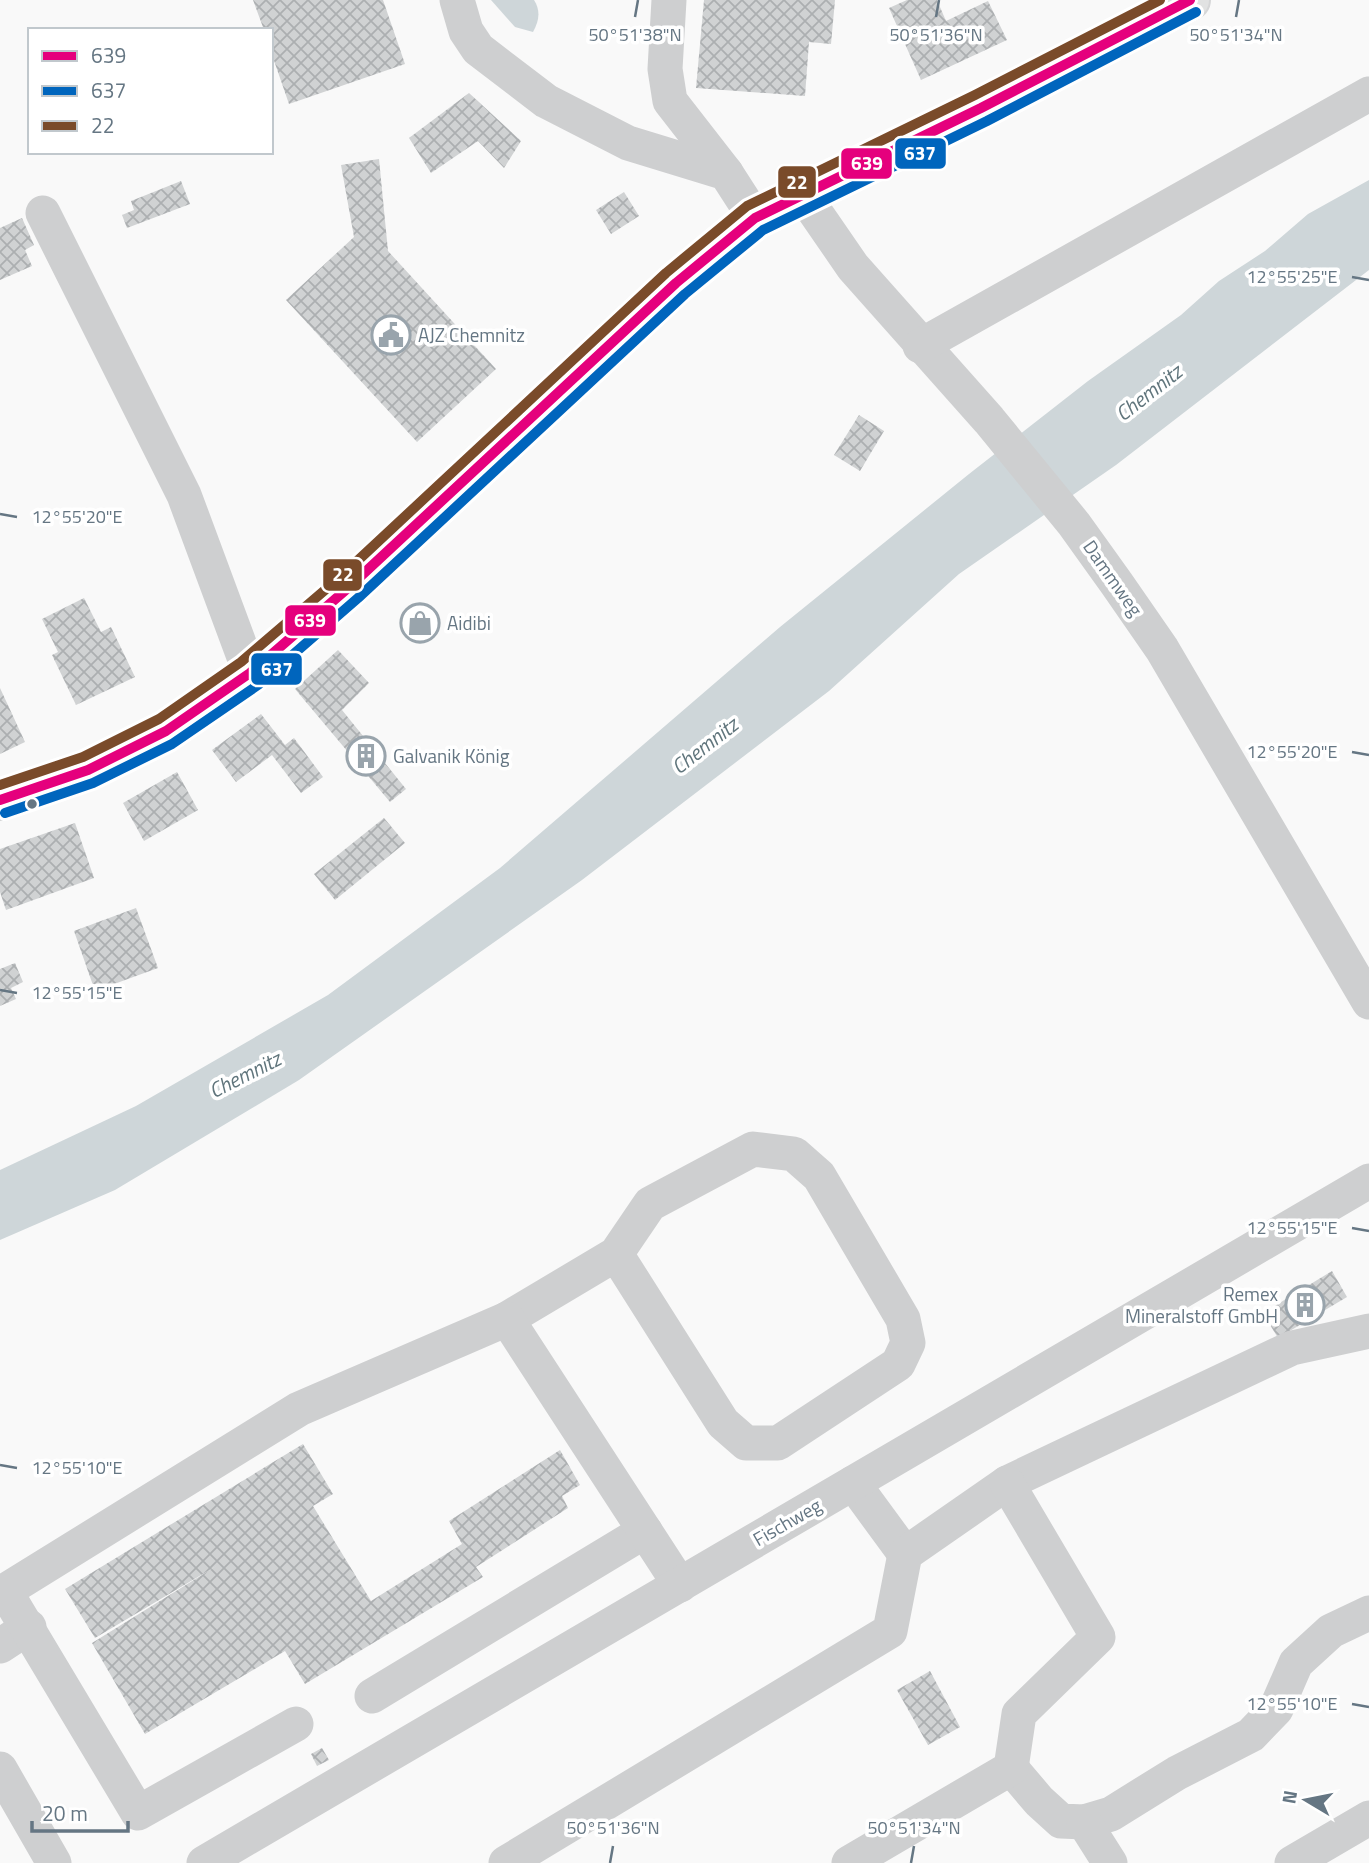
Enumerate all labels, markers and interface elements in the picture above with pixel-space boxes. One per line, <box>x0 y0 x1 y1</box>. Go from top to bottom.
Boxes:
text: 50°51'38"N <box>588 21 682 48</box>
text: 50°51'36"N <box>889 21 983 48</box>
text: 50°51'34"N <box>1189 21 1283 48</box>
legend <box>28 28 273 154</box>
text: 639 <box>91 39 126 71</box>
text: 637 <box>91 74 126 106</box>
text: 22 <box>91 109 115 141</box>
line badge: 637 <box>894 137 947 170</box>
text: 637 <box>904 138 936 167</box>
line badge: 639 <box>840 147 893 180</box>
text: 639 <box>851 148 883 177</box>
line badge: 22 <box>777 165 817 199</box>
text: 22 <box>786 167 808 196</box>
text: 12°55'25"E <box>1247 263 1338 290</box>
public building icon: AJZ Chemnitz <box>370 314 412 356</box>
place label: AJZ Chemnitz <box>418 320 525 349</box>
water label: Chemnitz <box>1108 354 1190 429</box>
text: 12°55'20"E <box>32 503 123 530</box>
street label: Dammweg <box>1077 534 1150 622</box>
line badge: 22 <box>322 558 363 592</box>
text: 22 <box>332 559 354 588</box>
shop icon: Aidibi <box>399 602 441 644</box>
line badge: 639 <box>284 604 337 637</box>
text: 639 <box>294 605 326 634</box>
place label: Aidibi <box>447 608 491 637</box>
line badge: 637 <box>250 652 303 686</box>
text: 637 <box>261 654 293 683</box>
water label: Chemnitz <box>664 707 746 782</box>
building icon: Galvanik König <box>345 735 387 777</box>
text: 12°55'20"E <box>1247 738 1338 765</box>
place label: Galvanik König <box>393 741 510 770</box>
unlabelled marker <box>25 797 39 811</box>
text: 12°55'15"E <box>32 979 123 1006</box>
water label: Chemnitz <box>203 1041 288 1106</box>
text: 12°55'15"E <box>1247 1214 1338 1241</box>
place label: Remex Mineralstoff GmbH <box>1125 1279 1278 1330</box>
building icon: Remex Mineralstoff GmbH <box>1284 1284 1326 1326</box>
text: 12°55'10"E <box>32 1454 123 1481</box>
street label: Fischweg <box>747 1490 827 1553</box>
text: 12°55'10"E <box>1247 1690 1338 1717</box>
north arrow <box>1271 1765 1341 1835</box>
text: N <box>1273 1788 1304 1806</box>
scale bar <box>32 1790 128 1834</box>
text: 20 m <box>42 1797 88 1829</box>
text: 50°51'36"N <box>566 1814 660 1841</box>
text: 50°51'34"N <box>867 1814 961 1841</box>

